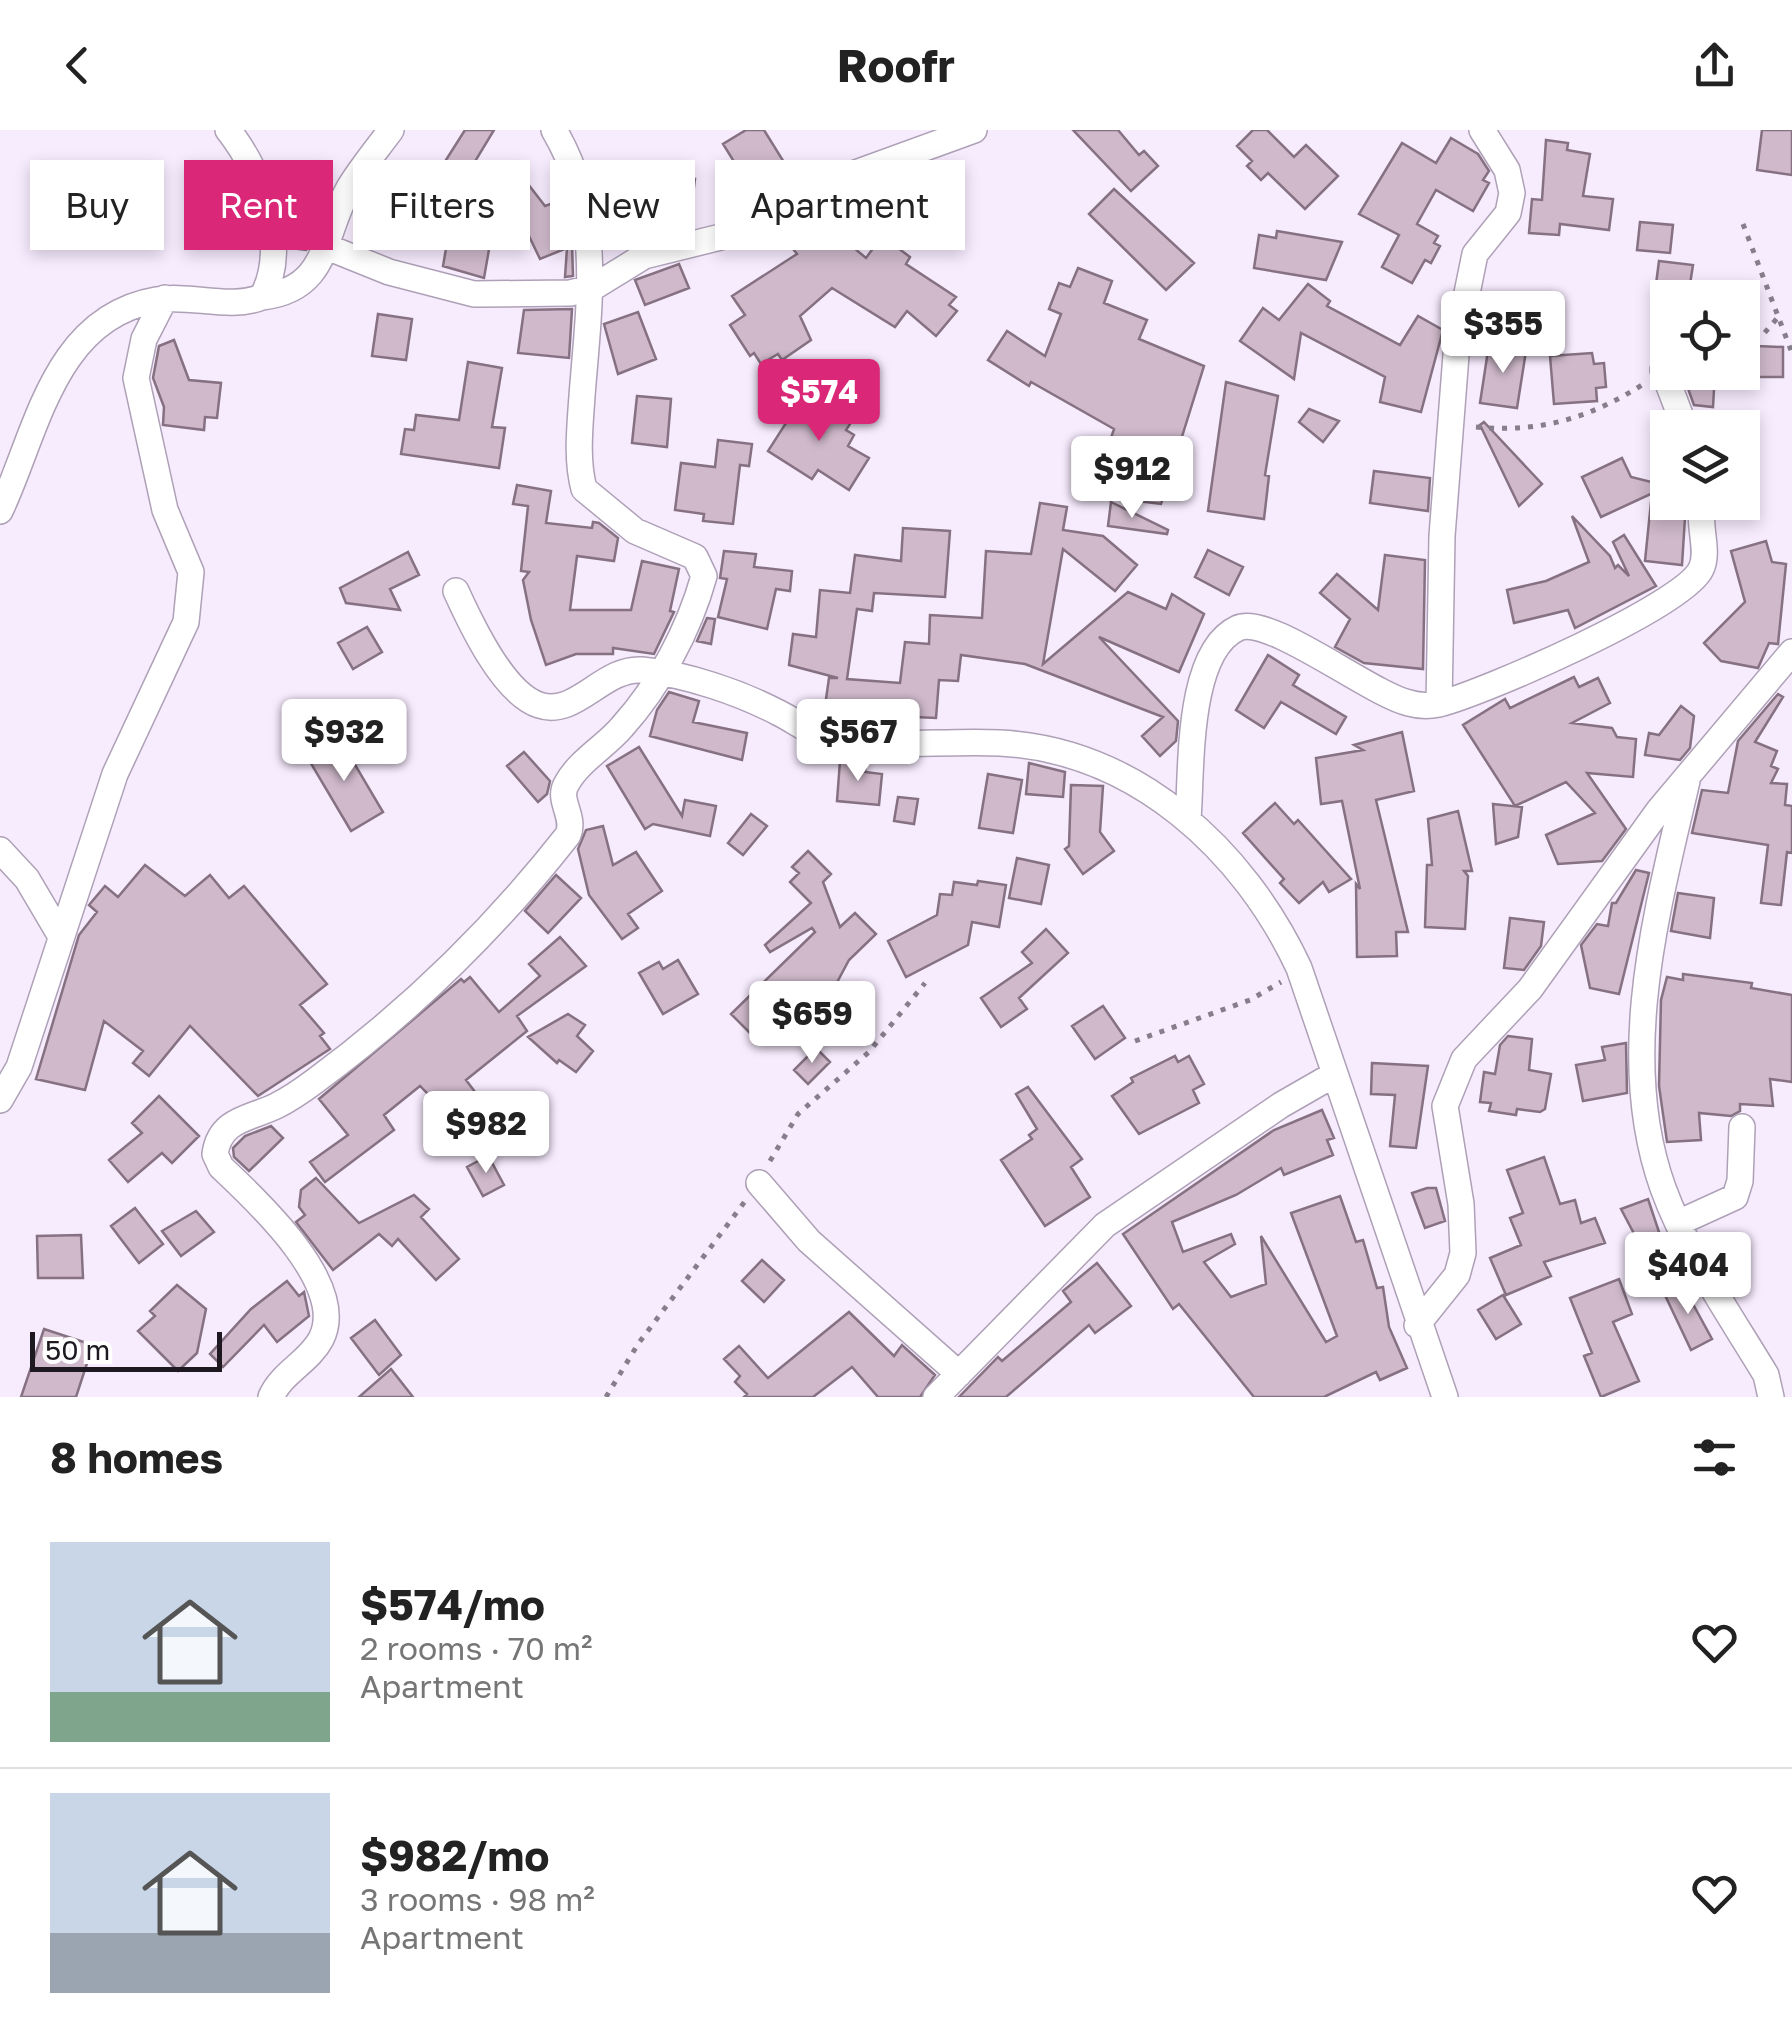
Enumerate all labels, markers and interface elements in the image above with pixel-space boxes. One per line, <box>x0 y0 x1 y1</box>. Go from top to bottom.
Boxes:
icon: back <box>50 38 105 93</box>
text: Roofr <box>837 38 955 92</box>
icon: share <box>1687 38 1742 93</box>
chip: Buy <box>30 160 164 250</box>
chip: Rent <box>184 160 333 250</box>
chip: Filters <box>353 160 530 250</box>
chip: New <box>550 160 695 250</box>
chip: Apartment <box>715 160 965 250</box>
map controls <box>1650 280 1760 520</box>
button: locate <box>1650 280 1760 390</box>
pin: $355 <box>1444 291 1562 376</box>
text: $355 <box>1463 304 1543 342</box>
pin: $574 <box>760 359 878 444</box>
text: $574 <box>780 372 858 410</box>
button: layers <box>1650 410 1760 520</box>
pin: $912 <box>1073 436 1191 521</box>
text: $912 <box>1093 449 1171 487</box>
pin: $932 <box>285 699 403 784</box>
pin: $567 <box>799 699 917 784</box>
text: $932 <box>304 712 384 750</box>
text: $567 <box>819 712 897 750</box>
pin: $659 <box>753 981 871 1066</box>
text: $659 <box>771 994 853 1032</box>
pin: $982 <box>427 1091 545 1176</box>
text: $982 <box>445 1104 527 1142</box>
pin: $404 <box>1629 1232 1747 1317</box>
text: $404 <box>1647 1245 1729 1283</box>
scale bar <box>30 1327 222 1372</box>
text: 50 m <box>45 1333 110 1366</box>
icon: filters <box>1687 1430 1742 1485</box>
text: 8 homes <box>50 1432 223 1482</box>
text: $574/mo <box>360 1579 545 1629</box>
icon: home <box>130 1582 250 1702</box>
icon: heart <box>1687 1615 1742 1670</box>
text: 2 rooms · 70 m² <box>360 1629 593 1667</box>
text: Apartment <box>360 1667 524 1705</box>
text: $982/mo <box>360 1830 549 1880</box>
icon: home <box>130 1833 250 1953</box>
icon: heart <box>1687 1866 1742 1921</box>
text: 3 rooms · 98 m² <box>360 1880 595 1918</box>
text: Apartment <box>360 1918 524 1956</box>

